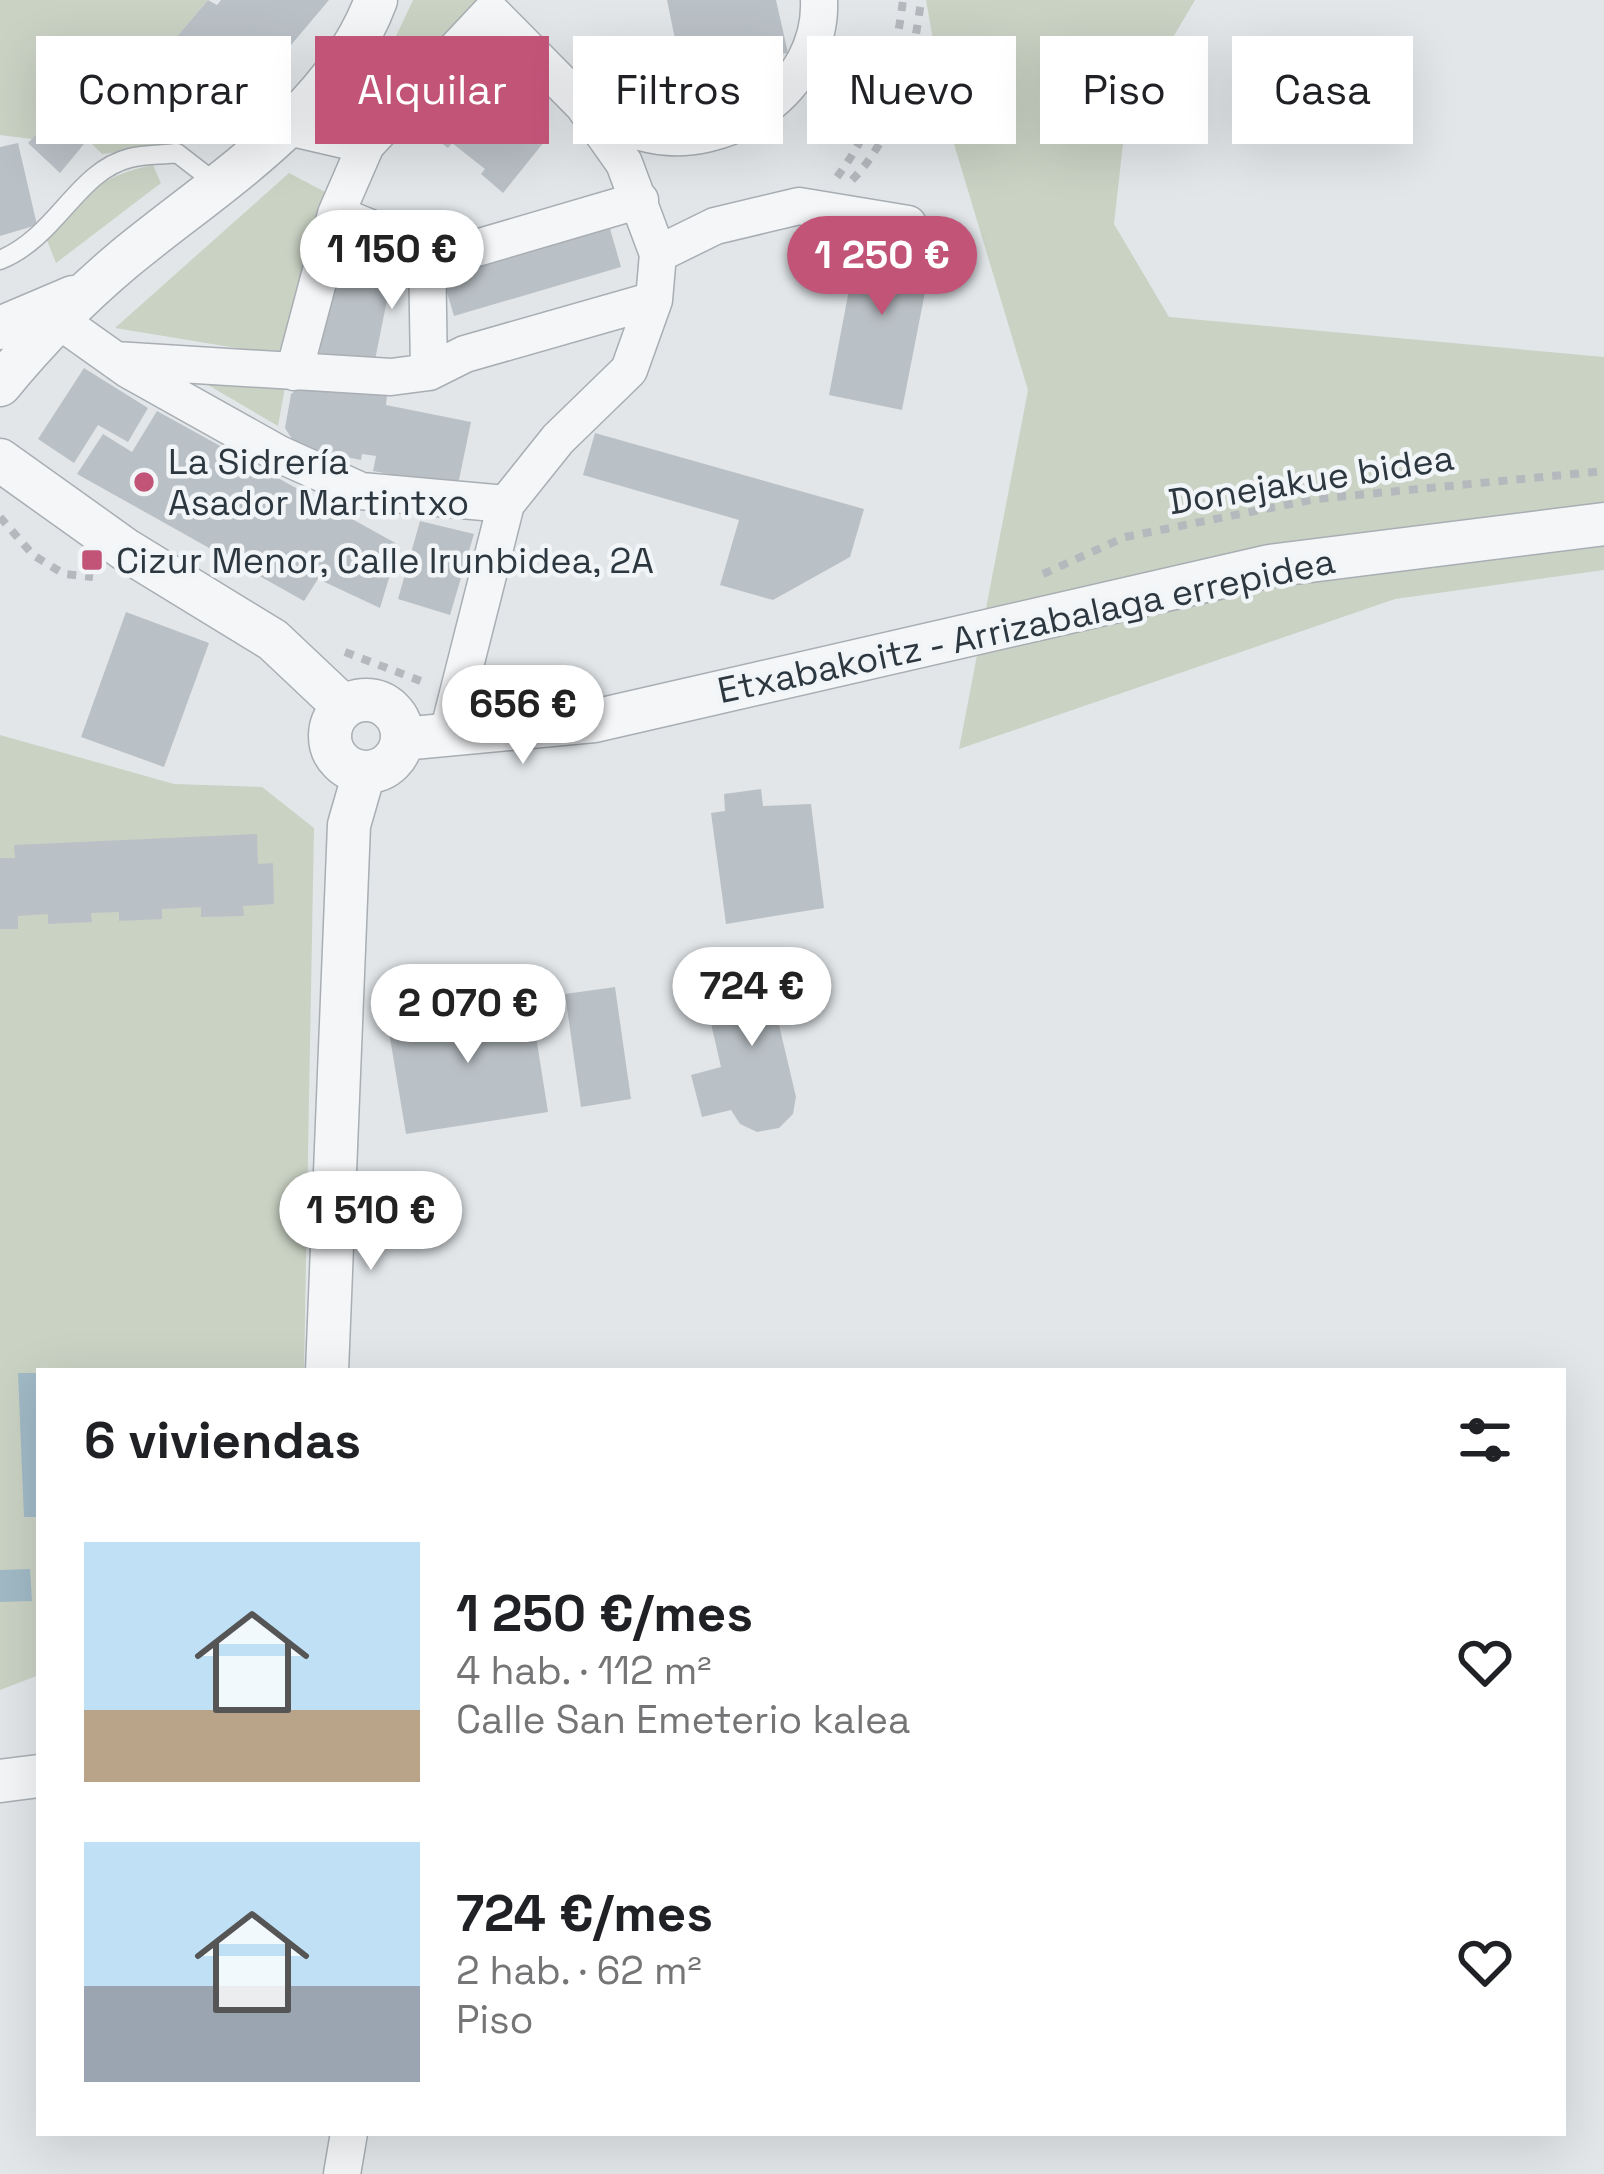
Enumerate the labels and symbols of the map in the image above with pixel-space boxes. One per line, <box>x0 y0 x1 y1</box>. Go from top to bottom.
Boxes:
pin: 1 150 € <box>281 210 503 312</box>
pin: 1 250 € <box>771 216 993 318</box>
street label: Donejakue bidea <box>1165 435 1457 525</box>
place label: La Sidrería Asador Martintxo <box>168 439 469 526</box>
marker: La Sidrería Asador Martintxo <box>131 469 157 495</box>
place label: Cizur Menor, Calle Irunbidea, 2A <box>116 538 654 584</box>
street label: Etxabakoitz - Arrizabalaga errepidea <box>713 538 1339 714</box>
marker: Cizur Menor, Calle Irunbidea, 2A <box>79 547 105 573</box>
pin: 656 € <box>439 665 607 767</box>
pin: 724 € <box>668 947 836 1049</box>
pin: 2 070 € <box>357 964 579 1066</box>
pin: 1 510 € <box>260 1171 482 1273</box>

